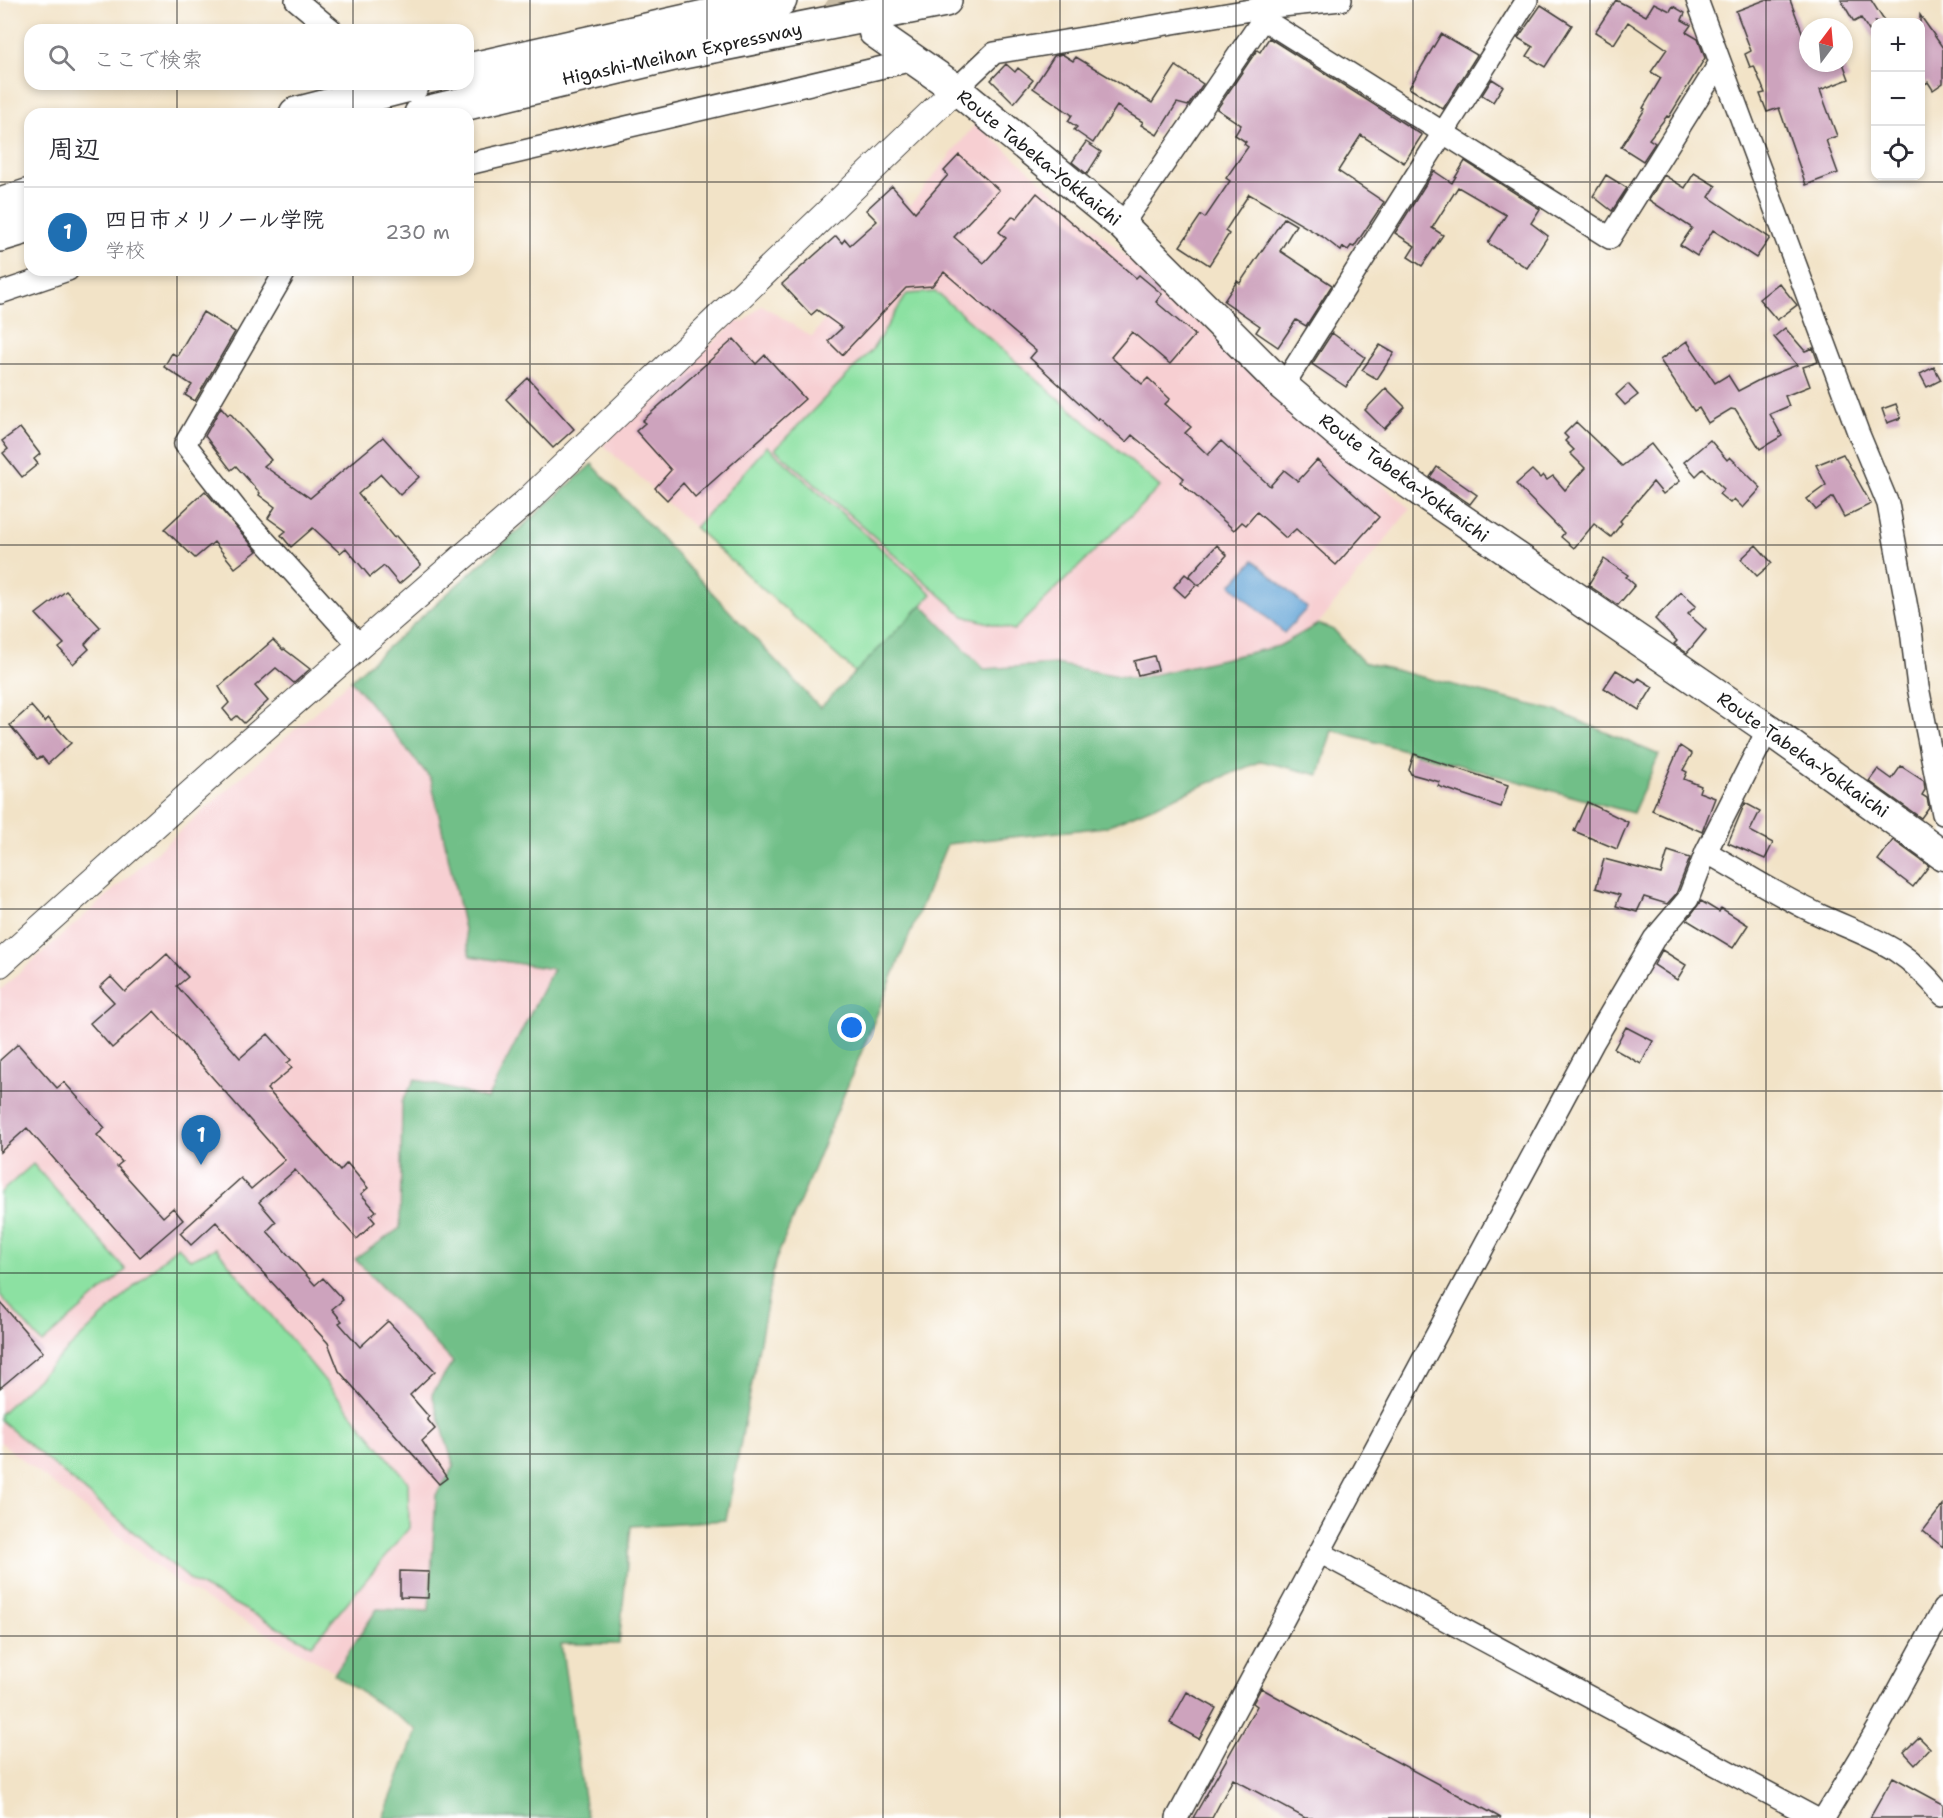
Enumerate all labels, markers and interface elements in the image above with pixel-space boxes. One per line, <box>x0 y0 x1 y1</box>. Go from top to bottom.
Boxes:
street label: Higashi-Meihan Expressway <box>560 17 804 91</box>
north arrow <box>1799 18 1853 72</box>
map controls <box>1871 18 1925 180</box>
button: + <box>1871 18 1925 72</box>
search box <box>24 24 474 90</box>
icon: search <box>45 41 78 74</box>
text: ここで検索 <box>93 45 203 74</box>
button: − <box>1871 72 1925 126</box>
street label: Route Tabeka-Yokkaichi <box>952 84 1126 232</box>
button: locate <box>1871 126 1925 180</box>
text: 周辺 <box>48 131 100 166</box>
text: 四日市メリノール学院 <box>105 205 324 234</box>
text: 1 <box>63 219 72 245</box>
text: 230 m <box>385 219 450 245</box>
text: 学校 <box>105 237 145 263</box>
street label: Route Tabeka-Yokkaichi <box>1314 408 1494 548</box>
street label: Route Tabeka-Yokkaichi <box>1712 687 1894 823</box>
your location <box>837 1013 866 1042</box>
pin: 1 <box>182 1116 220 1165</box>

